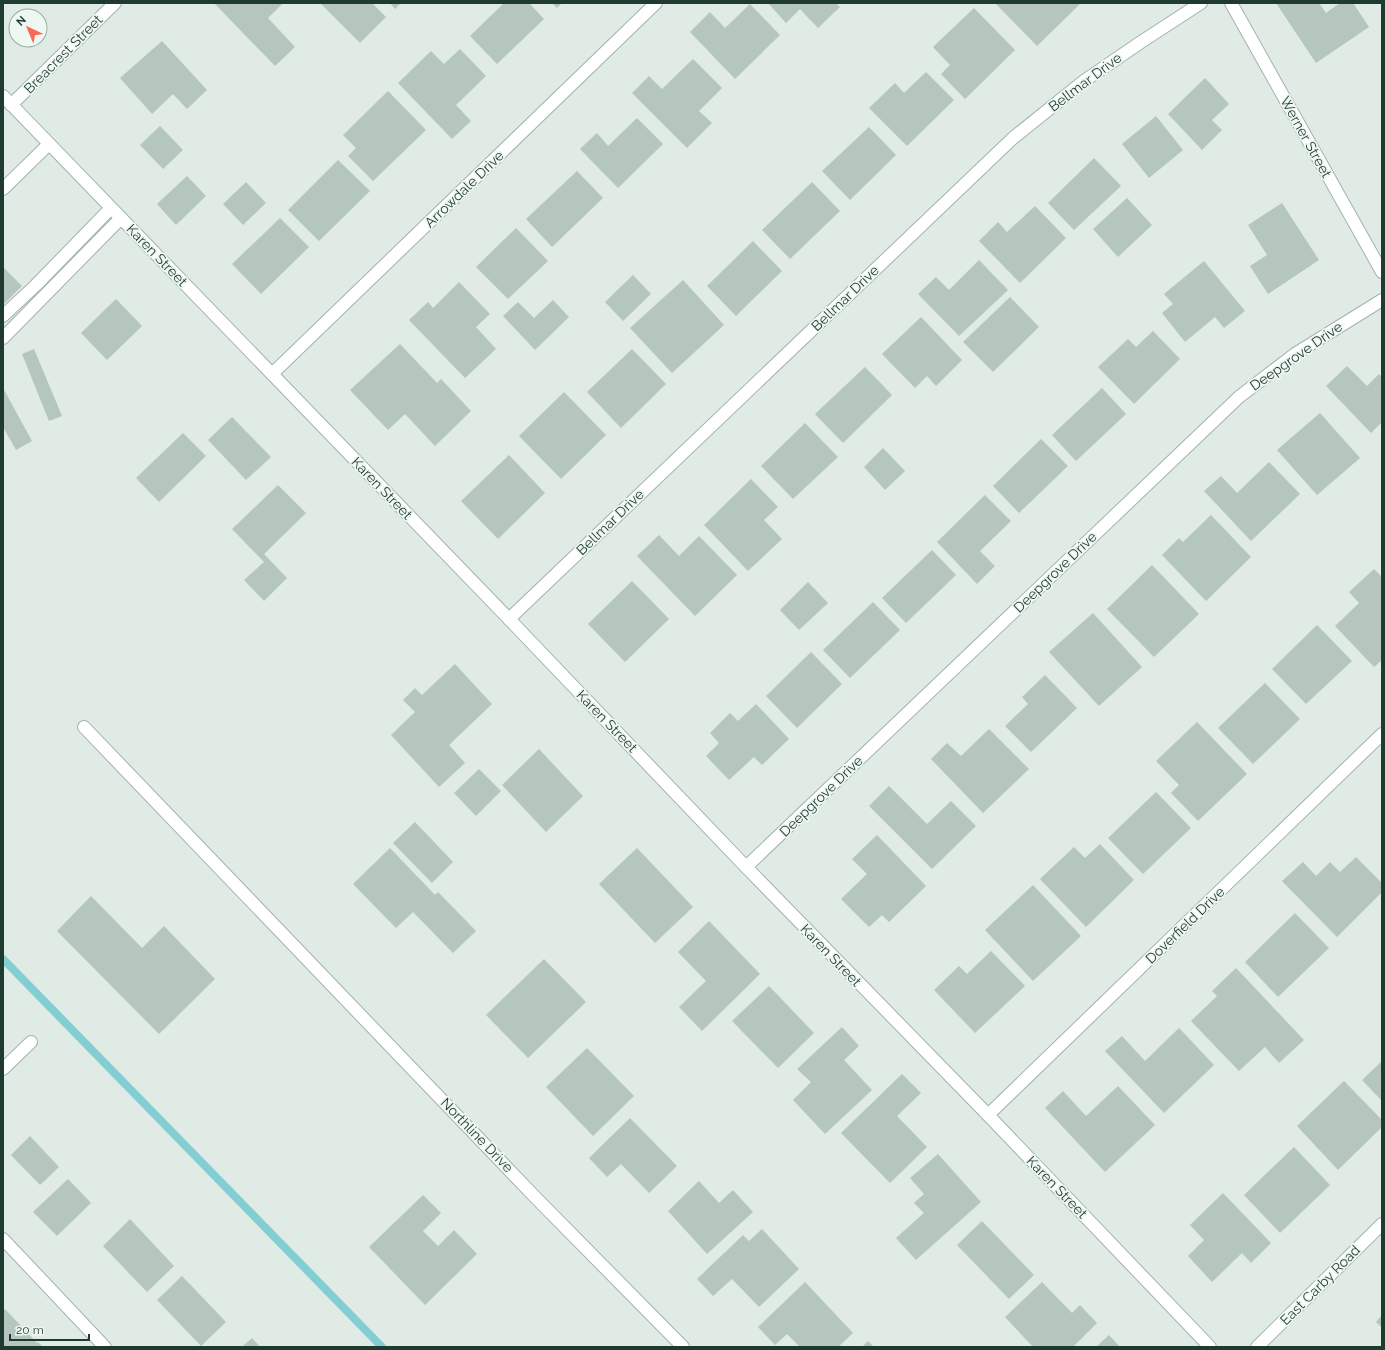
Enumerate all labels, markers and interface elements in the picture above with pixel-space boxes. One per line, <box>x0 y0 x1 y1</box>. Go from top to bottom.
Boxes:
north arrow <box>8 8 48 48</box>
street label: Breacrest Street <box>20 11 106 97</box>
text: N <box>14 14 29 29</box>
street label: Bellmar Drive <box>1045 49 1125 115</box>
street label: Werner Street <box>1277 94 1335 181</box>
street label: Arrowdale Drive <box>421 147 507 231</box>
street label: Karen Street <box>123 221 191 290</box>
street label: Bellmar Drive <box>808 262 882 334</box>
street label: Deepgrove Drive <box>1247 318 1345 394</box>
street label: Karen Street <box>348 454 416 523</box>
street label: Bellmar Drive <box>573 486 647 558</box>
street label: Deepgrove Drive <box>1010 528 1100 616</box>
street label: Karen Street <box>573 687 641 756</box>
street label: Deepgrove Drive <box>776 752 866 840</box>
street label: Doverfield Drive <box>1142 883 1228 967</box>
street label: Karen Street <box>797 921 865 990</box>
street label: Northline Drive <box>438 1095 516 1175</box>
street label: Karen Street <box>1023 1153 1091 1222</box>
street label: East Carby Road <box>1277 1242 1363 1328</box>
scale bar <box>10 1316 89 1342</box>
text: 20 m <box>16 1323 44 1337</box>

